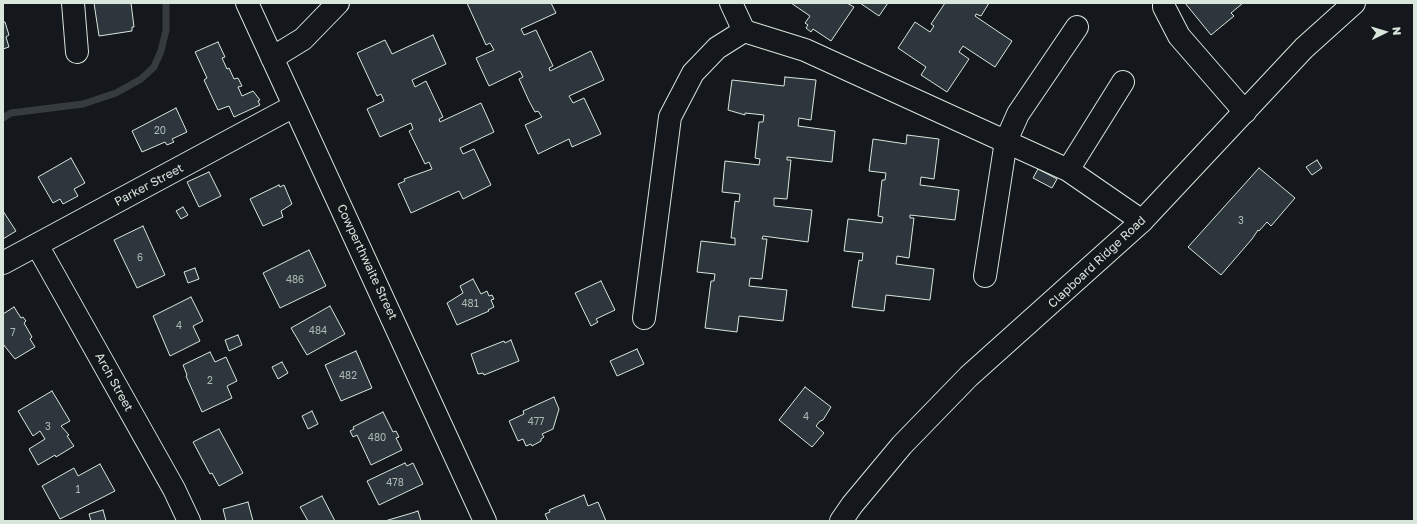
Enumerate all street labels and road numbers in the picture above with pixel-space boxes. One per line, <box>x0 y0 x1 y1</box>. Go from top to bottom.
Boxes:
street label: Parker Street <box>112 161 186 209</box>
street label: Cowperthwaite Street <box>334 202 400 322</box>
street label: Clapboard Ridge Road <box>1045 213 1149 311</box>
street label: Arch Street <box>92 350 136 414</box>

